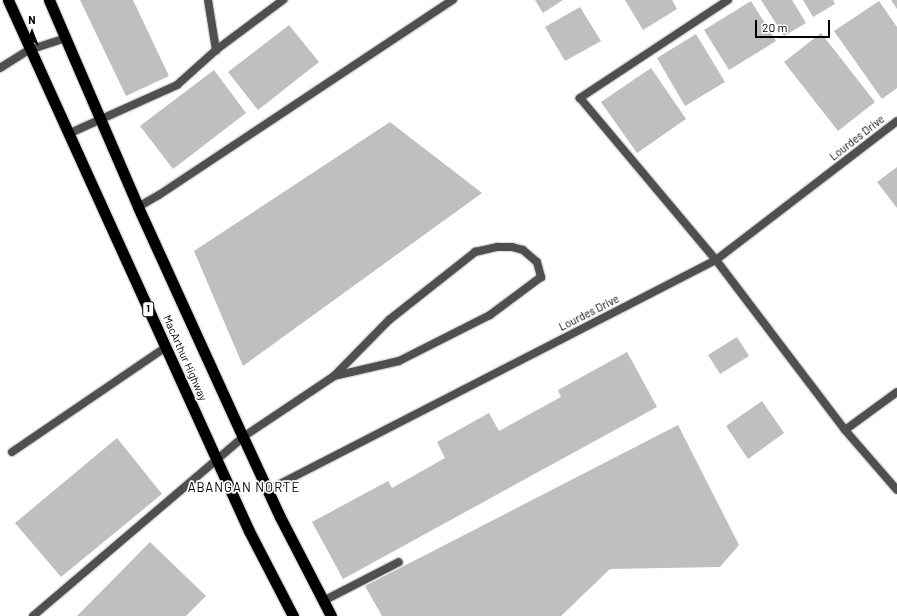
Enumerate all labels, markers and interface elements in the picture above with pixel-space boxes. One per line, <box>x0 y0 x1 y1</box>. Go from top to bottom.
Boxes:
north arrow <box>12 12 52 52</box>
scale bar <box>757 12 832 38</box>
text: N <box>28 13 36 26</box>
text: 20 m <box>762 20 788 34</box>
street label: Lourdes Drive <box>827 113 887 163</box>
street label: Lourdes Drive <box>557 292 621 334</box>
road number: 1 <box>142 301 154 317</box>
street label: MacArthur Highway <box>160 313 210 403</box>
district label: ABANGAN NORTE <box>188 479 300 495</box>

